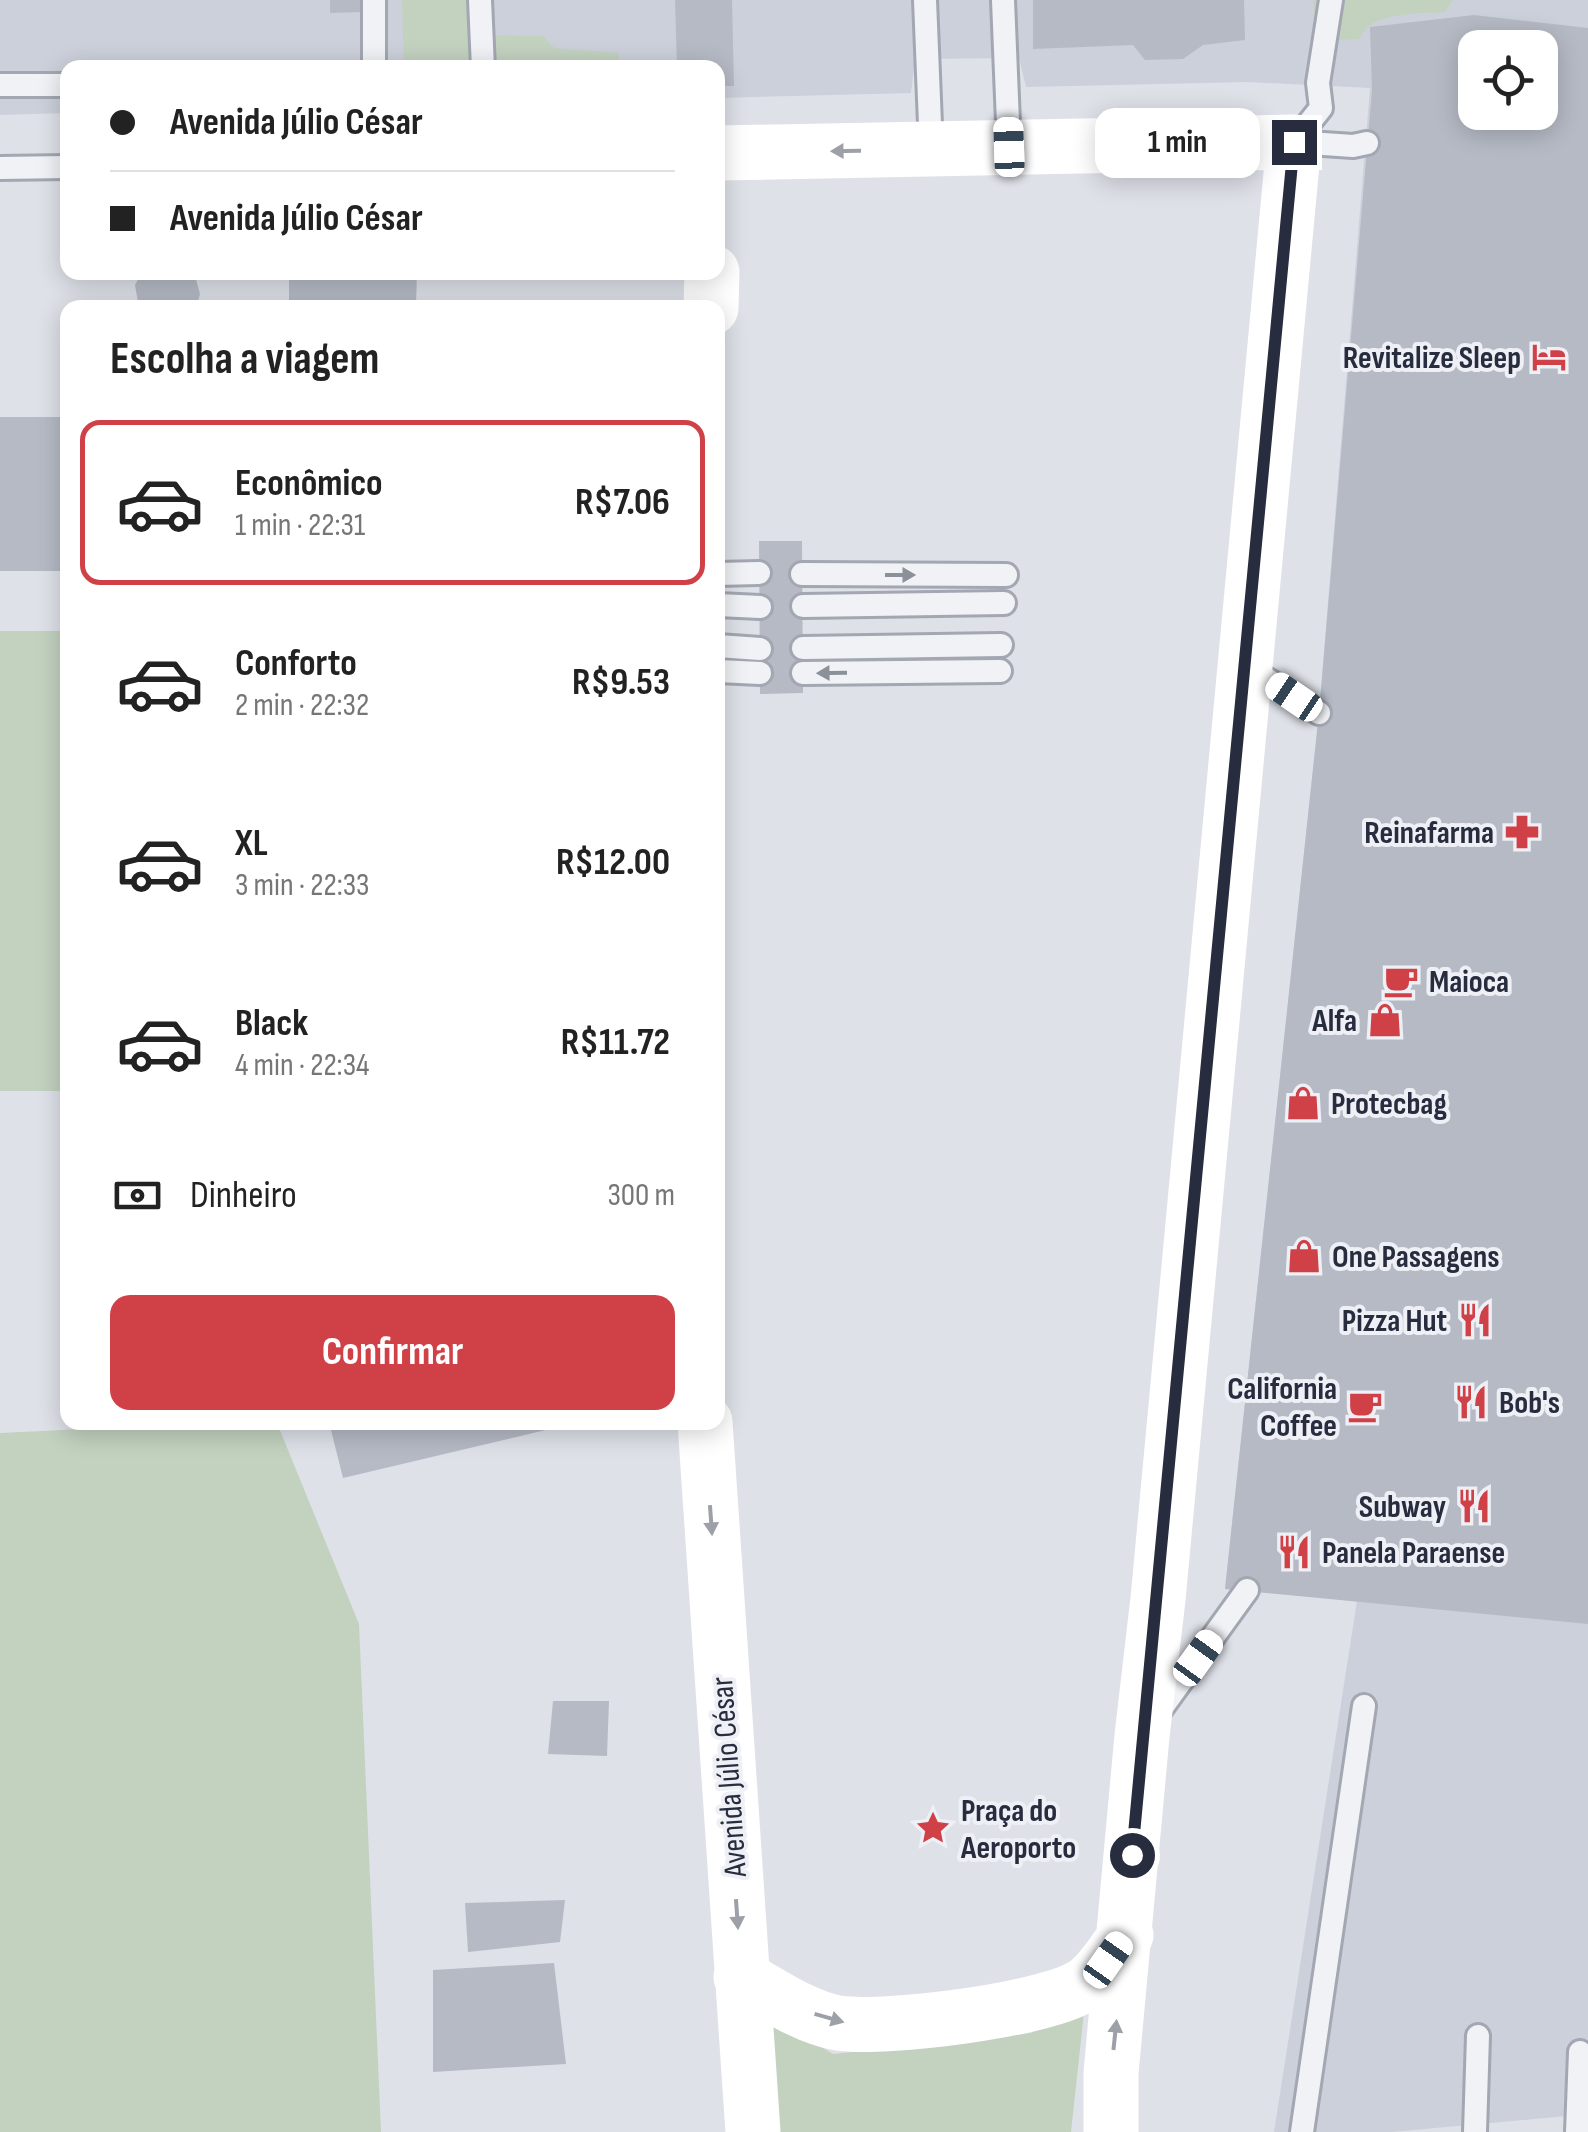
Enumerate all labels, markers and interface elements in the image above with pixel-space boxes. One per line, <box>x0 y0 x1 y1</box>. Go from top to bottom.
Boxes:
map controls <box>1458 30 1558 130</box>
button: locate <box>1458 30 1558 130</box>
text: Avenida Júlio César <box>170 100 423 145</box>
callout: 1 min <box>1094 107 1259 177</box>
car <box>993 116 1025 178</box>
route end <box>1272 120 1317 165</box>
text: 1 min <box>1148 123 1207 162</box>
one-way arrow <box>830 143 862 159</box>
text: Avenida Júlio César <box>170 196 423 241</box>
text: Escolha a viagem <box>110 332 379 387</box>
hotel icon: Revitalize Sleep <box>1530 338 1568 376</box>
place label: Revitalize Sleep <box>1343 339 1521 378</box>
icon: car <box>115 458 205 548</box>
text: Econômico <box>235 461 383 506</box>
text: R$7.06 <box>575 480 670 525</box>
text: 1 min · 22:31 <box>235 506 365 545</box>
one-way arrow <box>884 567 916 583</box>
icon: car <box>115 638 205 728</box>
text: Conforto <box>235 641 357 686</box>
text: R$9.53 <box>572 660 670 705</box>
one-way arrow <box>816 665 848 681</box>
car <box>1261 668 1327 726</box>
text: 2 min · 22:32 <box>235 686 369 725</box>
pharmacy icon: Reinafarma <box>1503 813 1541 851</box>
place label: Reinafarma <box>1364 814 1494 853</box>
icon: car <box>115 818 205 908</box>
text: XL <box>235 821 268 866</box>
text: R$12.00 <box>556 840 670 885</box>
text: 3 min · 22:33 <box>235 866 370 905</box>
cafe icon: Maioca <box>1382 962 1420 1000</box>
place label: Maioca <box>1429 963 1509 1002</box>
icon: car <box>115 998 205 1088</box>
text: Black <box>235 1001 308 1046</box>
shop icon: Alfa <box>1366 1001 1404 1039</box>
place label: Alfa <box>1311 1002 1357 1041</box>
text: R$11.72 <box>561 1020 670 1065</box>
text: 4 min · 22:34 <box>235 1046 370 1085</box>
shop icon: Protecbag <box>1284 1084 1322 1122</box>
place label: Protecbag <box>1331 1085 1447 1124</box>
icon: cash <box>110 1168 165 1223</box>
text: Dinheiro <box>190 1173 297 1218</box>
text: 300 m <box>607 1176 675 1215</box>
shop icon: One Passagens <box>1285 1237 1323 1275</box>
place label: One Passagens <box>1332 1238 1500 1277</box>
button: Confirmar <box>110 1295 675 1410</box>
restaurant icon: Pizza Hut <box>1456 1301 1494 1339</box>
place label: Pizza Hut <box>1342 1302 1447 1341</box>
place label: California Coffee <box>1227 1370 1337 1446</box>
restaurant icon: Bob's <box>1452 1383 1490 1421</box>
place label: Bob's <box>1499 1384 1560 1423</box>
cafe icon: California Coffee <box>1346 1387 1384 1425</box>
restaurant icon: Subway <box>1455 1487 1493 1525</box>
place label: Subway <box>1359 1488 1446 1527</box>
one-way arrow <box>703 1504 719 1536</box>
restaurant icon: Panela Paraense <box>1275 1533 1313 1571</box>
place label: Panela Paraense <box>1322 1534 1505 1573</box>
car <box>1168 1625 1228 1691</box>
street label: Avenida Júlio César <box>703 1676 756 1879</box>
place label: Praça do Aeroporto <box>960 1792 1076 1868</box>
place icon: Praça do Aeroporto <box>914 1809 952 1847</box>
route start <box>1110 1833 1155 1878</box>
one-way arrow <box>729 1899 745 1930</box>
car <box>1079 1927 1137 1993</box>
one-way arrow <box>813 2010 844 2026</box>
one-way arrow <box>1107 2018 1123 2050</box>

